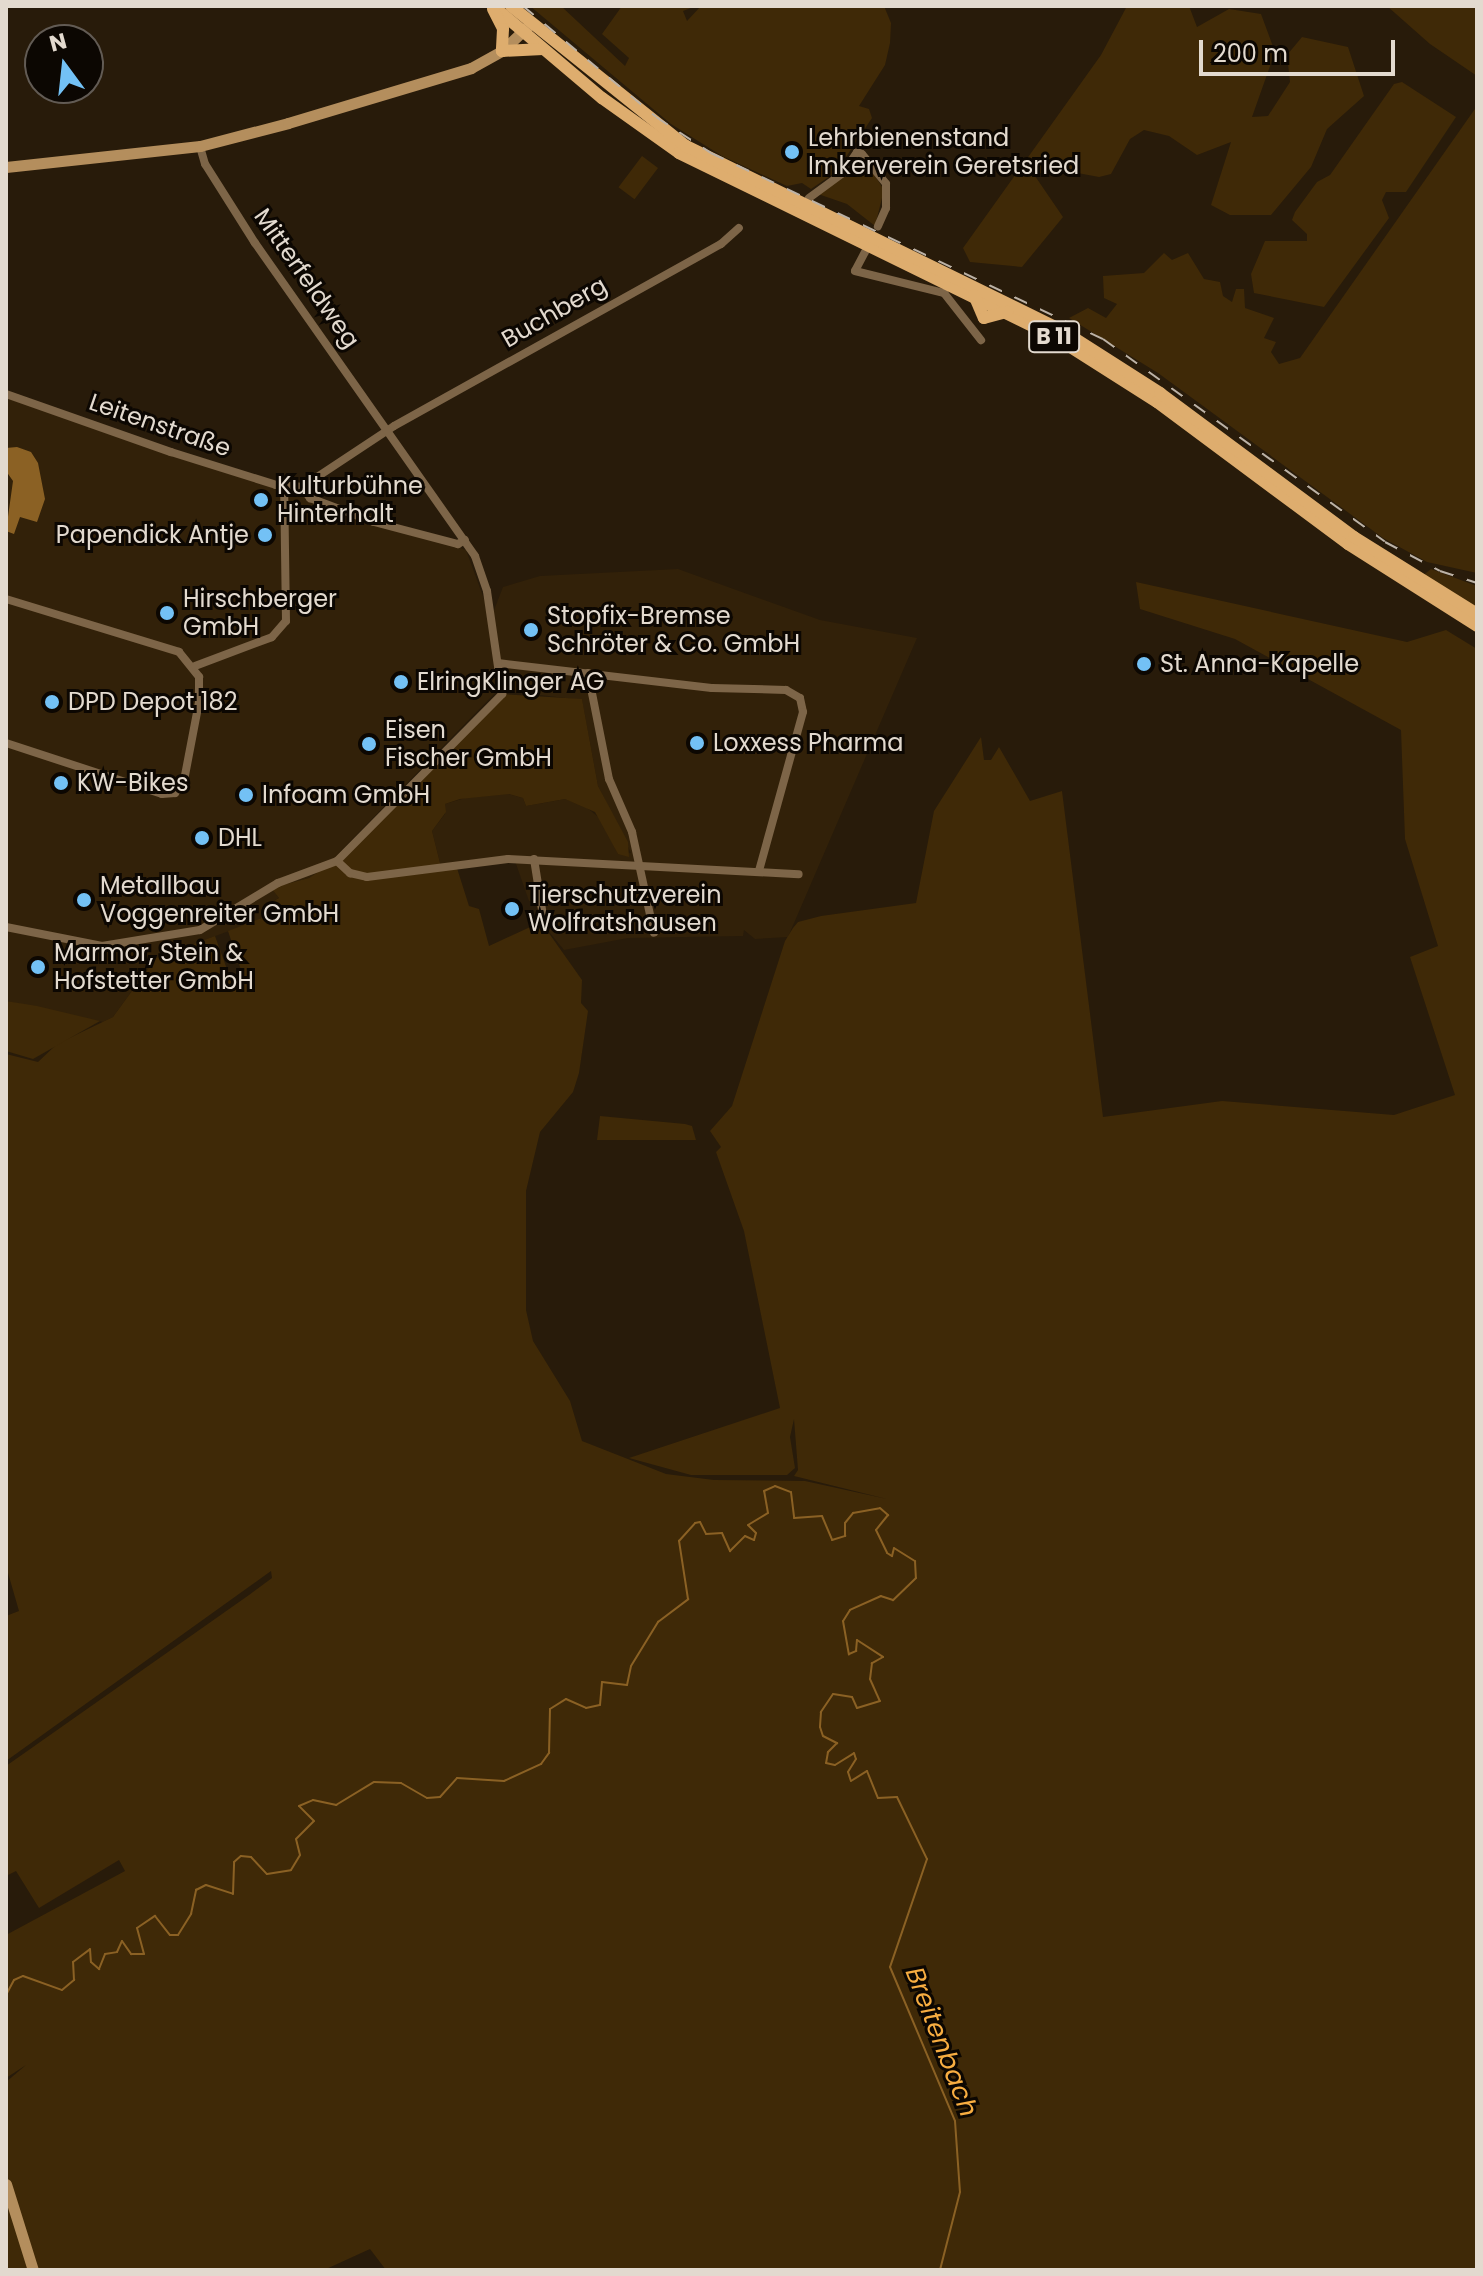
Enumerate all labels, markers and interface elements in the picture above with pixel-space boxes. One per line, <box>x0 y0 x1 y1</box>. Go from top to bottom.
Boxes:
north arrow <box>24 24 104 104</box>
scale bar <box>1203 24 1399 74</box>
text: N <box>46 25 70 59</box>
text: 200 m <box>1213 37 1288 70</box>
place label: Lehrbienenstand Imkerverein Geretsried <box>808 124 1079 180</box>
marker: Lehrbienenstand Imkerverein Geretsried <box>783 143 801 161</box>
street label: Mitterfeldweg <box>248 203 366 353</box>
street label: Buchberg <box>496 270 612 354</box>
road number: B 11 <box>1028 319 1080 355</box>
street label: Leitenstraße <box>85 387 235 463</box>
place label: Kulturbühne Hinterhalt <box>277 472 423 528</box>
marker: Kulturbühne Hinterhalt <box>252 491 270 509</box>
place label: Papendick Antje <box>56 521 249 549</box>
marker: Papendick Antje <box>256 526 274 544</box>
place label: Hirschberger GmbH <box>183 585 337 641</box>
place label: Stopfix-Bremse Schröter & Co. GmbH <box>547 602 800 658</box>
marker: Hirschberger GmbH <box>158 604 176 622</box>
marker: Stopfix-Bremse Schröter & Co. GmbH <box>522 621 540 639</box>
place label: St. Anna-Kapelle <box>1160 650 1359 678</box>
marker: St. Anna-Kapelle <box>1135 655 1153 673</box>
place label: ElringKlinger AG <box>417 668 605 696</box>
marker: ElringKlinger AG <box>392 673 410 691</box>
place label: DPD Depot 182 <box>68 688 237 716</box>
marker: DPD Depot 182 <box>43 693 61 711</box>
place label: Eisen Fischer GmbH <box>385 716 552 772</box>
place label: Loxxess Pharma <box>713 729 903 757</box>
marker: Loxxess Pharma <box>688 734 706 752</box>
marker: Eisen Fischer GmbH <box>360 735 378 753</box>
place label: KW-Bikes <box>77 769 188 797</box>
marker: KW-Bikes <box>52 774 70 792</box>
place label: Infoam GmbH <box>262 781 430 809</box>
marker: Infoam GmbH <box>237 786 255 804</box>
place label: DHL <box>218 824 262 852</box>
marker: DHL <box>193 829 211 847</box>
place label: Metallbau Voggenreiter GmbH <box>100 872 339 928</box>
place label: Tierschutzverein Wolfratshausen <box>528 881 722 937</box>
marker: Metallbau Voggenreiter GmbH <box>75 891 93 909</box>
marker: Tierschutzverein Wolfratshausen <box>503 900 521 918</box>
place label: Marmor, Stein & Hofstetter GmbH <box>54 939 254 995</box>
marker: Marmor, Stein & Hofstetter GmbH <box>29 958 47 976</box>
water label: Breitenbach <box>898 1963 984 2121</box>

